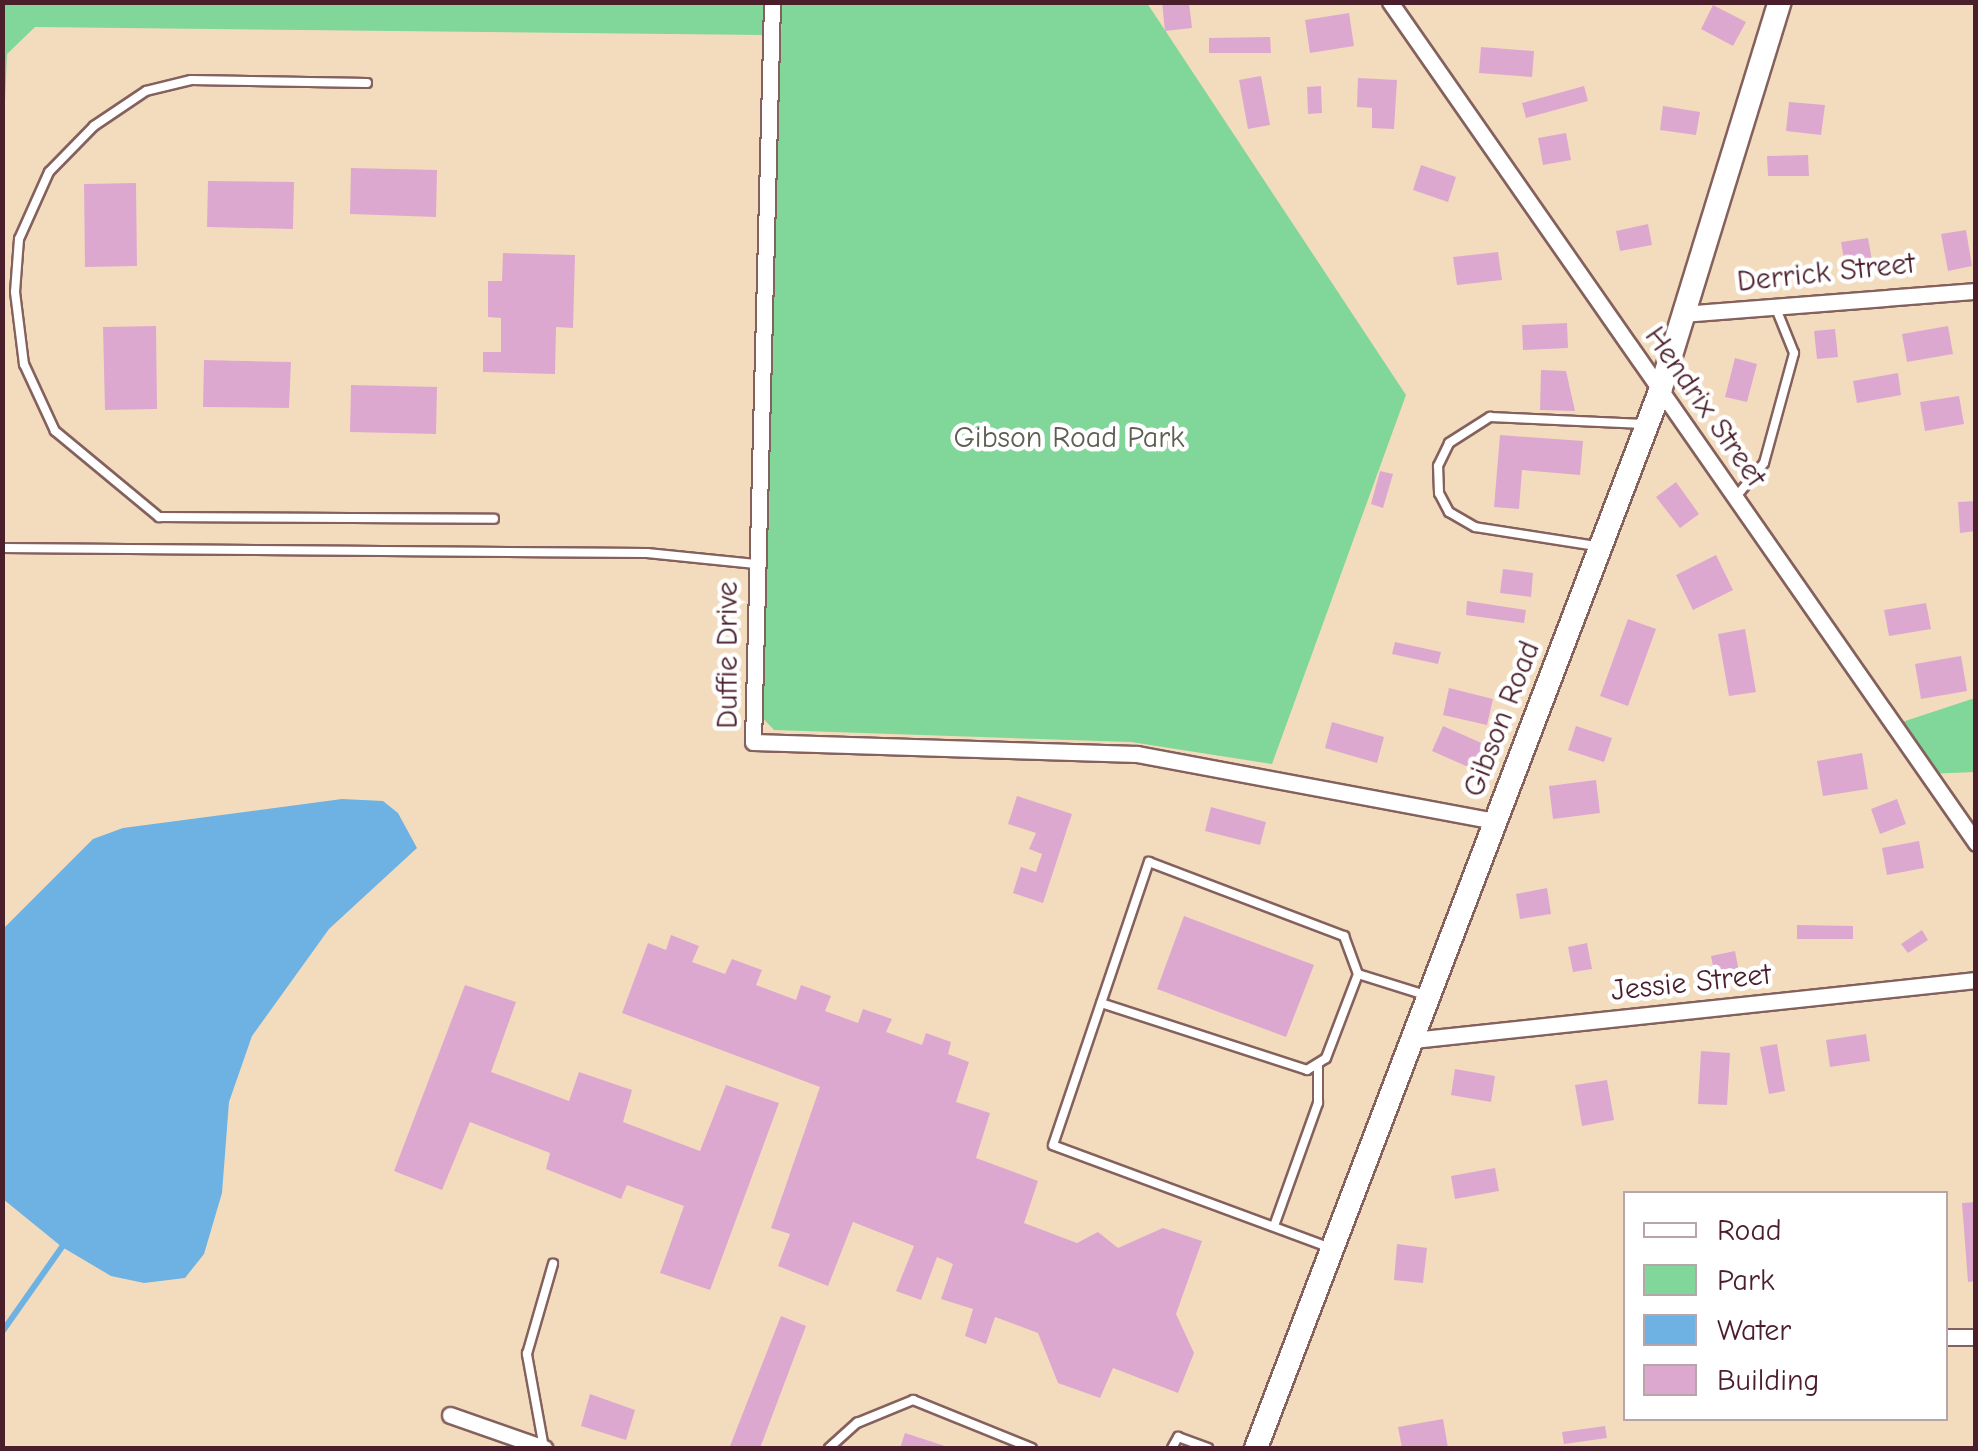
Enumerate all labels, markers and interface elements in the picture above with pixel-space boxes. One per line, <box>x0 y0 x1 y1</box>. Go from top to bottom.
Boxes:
street label: Derrick Street <box>1735 246 1917 300</box>
street label: Hendrix Street <box>1637 320 1773 494</box>
park label: Gibson Road Park <box>953 420 1185 456</box>
street label: Duffie Drive <box>710 581 746 729</box>
street label: Gibson Road <box>1456 636 1548 802</box>
street label: Jessie Street <box>1609 957 1773 1009</box>
legend <box>1623 1191 1948 1421</box>
text: Road <box>1717 1213 1782 1248</box>
text: Park <box>1717 1263 1774 1298</box>
text: Water <box>1717 1313 1791 1348</box>
text: Building <box>1717 1363 1820 1398</box>

